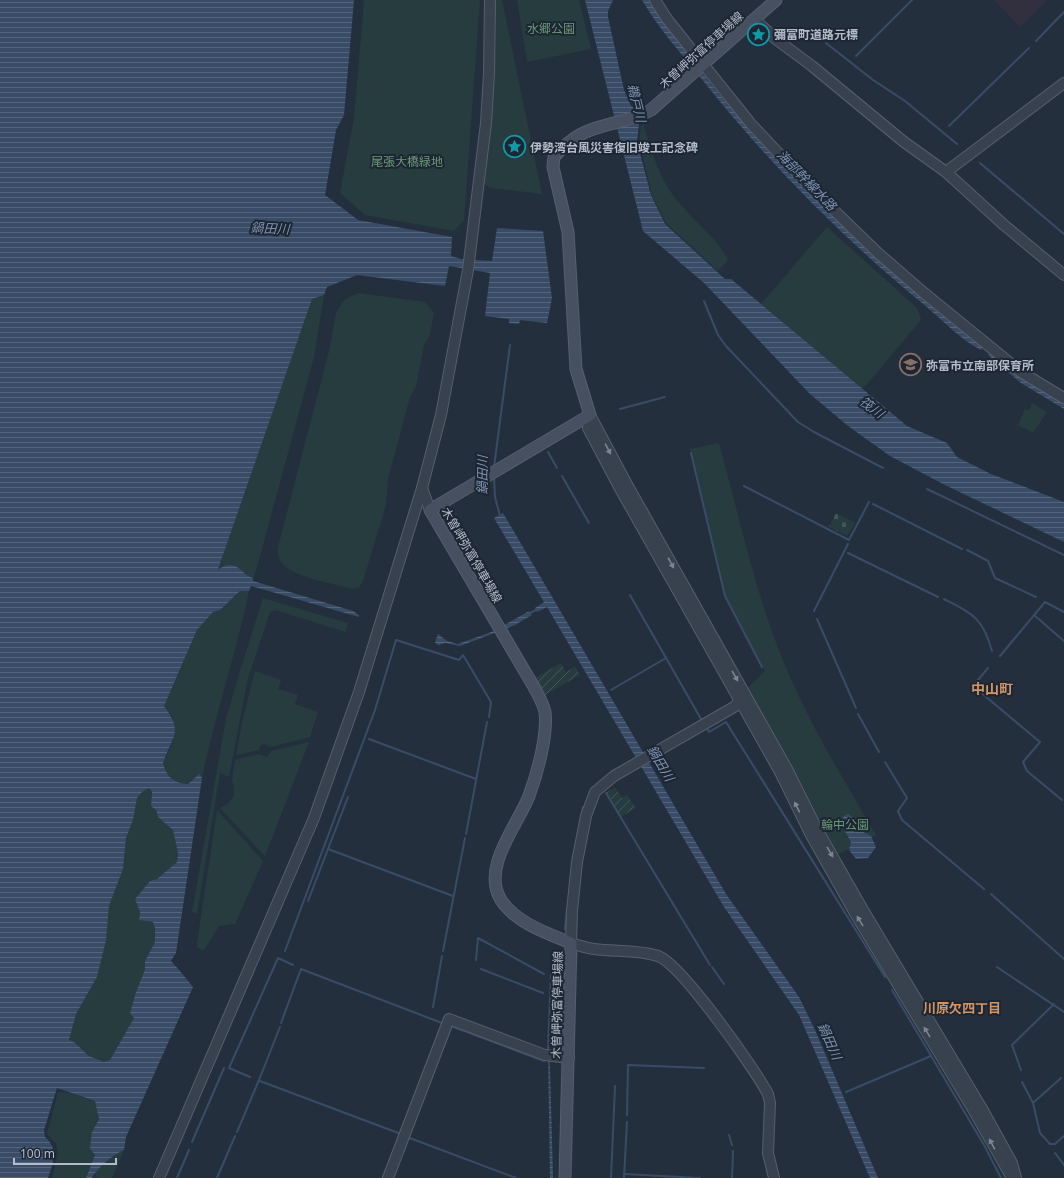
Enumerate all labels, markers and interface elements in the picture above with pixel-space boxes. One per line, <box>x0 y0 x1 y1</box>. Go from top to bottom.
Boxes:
street label: 木曽岬弥富停車場線 <box>655 8 747 92</box>
park label: 水郷公園 <box>527 20 575 37</box>
place icon: 彌富町道路元標 <box>745 21 771 47</box>
place label: 彌富町道路元標 <box>774 26 858 43</box>
water label: 鵜戸川 <box>624 82 651 126</box>
place icon: 伊勢湾台風災害復旧竣工記念碑 <box>501 134 527 160</box>
place label: 伊勢湾台風災害復旧竣工記念碑 <box>530 139 698 156</box>
water label: 海部幹線水路 <box>773 146 841 215</box>
park label: 尾張大橋緑地 <box>371 153 443 170</box>
water label: 鍋田川 <box>250 218 292 238</box>
school or university icon: 弥富市立南部保育所 <box>897 352 923 378</box>
place label: 弥富市立南部保育所 <box>926 357 1034 374</box>
water label: 筏川 <box>856 392 889 423</box>
one-way arrow <box>605 443 611 455</box>
water label: 鍋田川 <box>473 453 491 495</box>
street label: 木曽岬弥富停車場線 <box>438 504 506 606</box>
one-way arrow <box>668 557 675 569</box>
one-way arrow <box>732 670 739 682</box>
district label: 中山町 <box>971 679 1013 698</box>
water label: 鍋田川 <box>643 742 680 786</box>
one-way arrow <box>794 801 800 812</box>
park label: 輪中公園 <box>821 816 869 833</box>
one-way arrow <box>827 846 834 858</box>
one-way arrow <box>856 915 863 927</box>
street label: 木曽岬弥富停車場線 <box>548 951 566 1059</box>
district label: 川原欠四丁目 <box>923 999 1001 1017</box>
water label: 鍋田川 <box>814 1020 847 1064</box>
one-way arrow <box>923 1026 930 1038</box>
one-way arrow <box>989 1138 995 1150</box>
scale bar <box>14 1140 116 1166</box>
text: 100 m <box>20 1145 55 1162</box>

